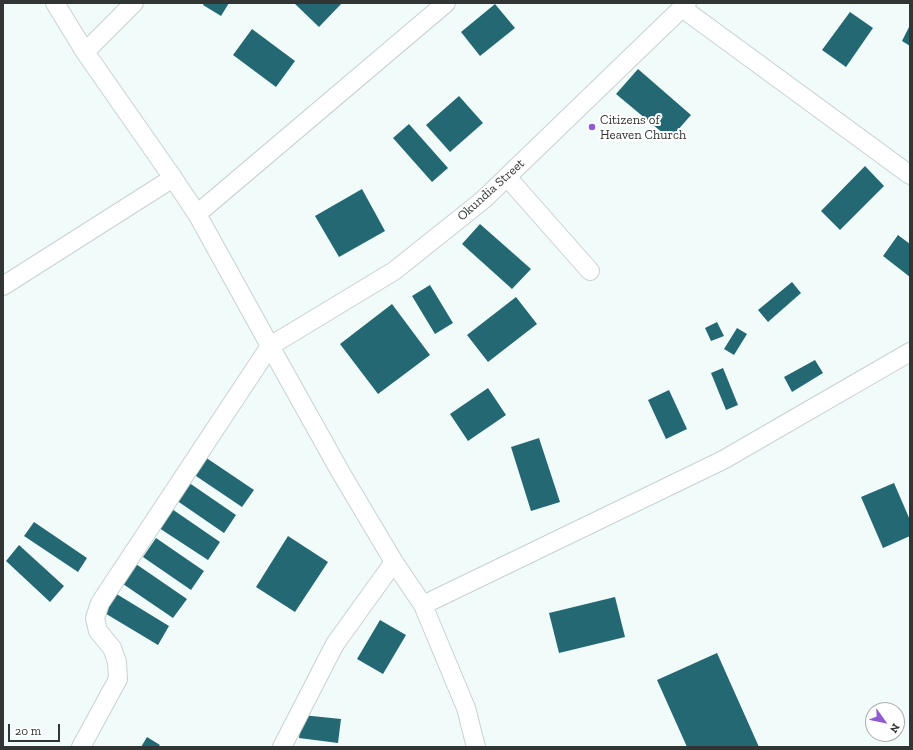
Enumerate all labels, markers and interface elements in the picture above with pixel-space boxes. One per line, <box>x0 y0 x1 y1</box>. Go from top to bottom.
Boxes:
place label: Citizens of Heaven Church <box>600 112 686 143</box>
marker: Citizens of Heaven Church <box>587 122 597 132</box>
street label: Okundia Street <box>454 156 528 224</box>
north arrow <box>865 702 905 742</box>
scale bar <box>10 716 62 742</box>
text: N <box>887 721 902 735</box>
text: 20 m <box>15 724 41 738</box>

